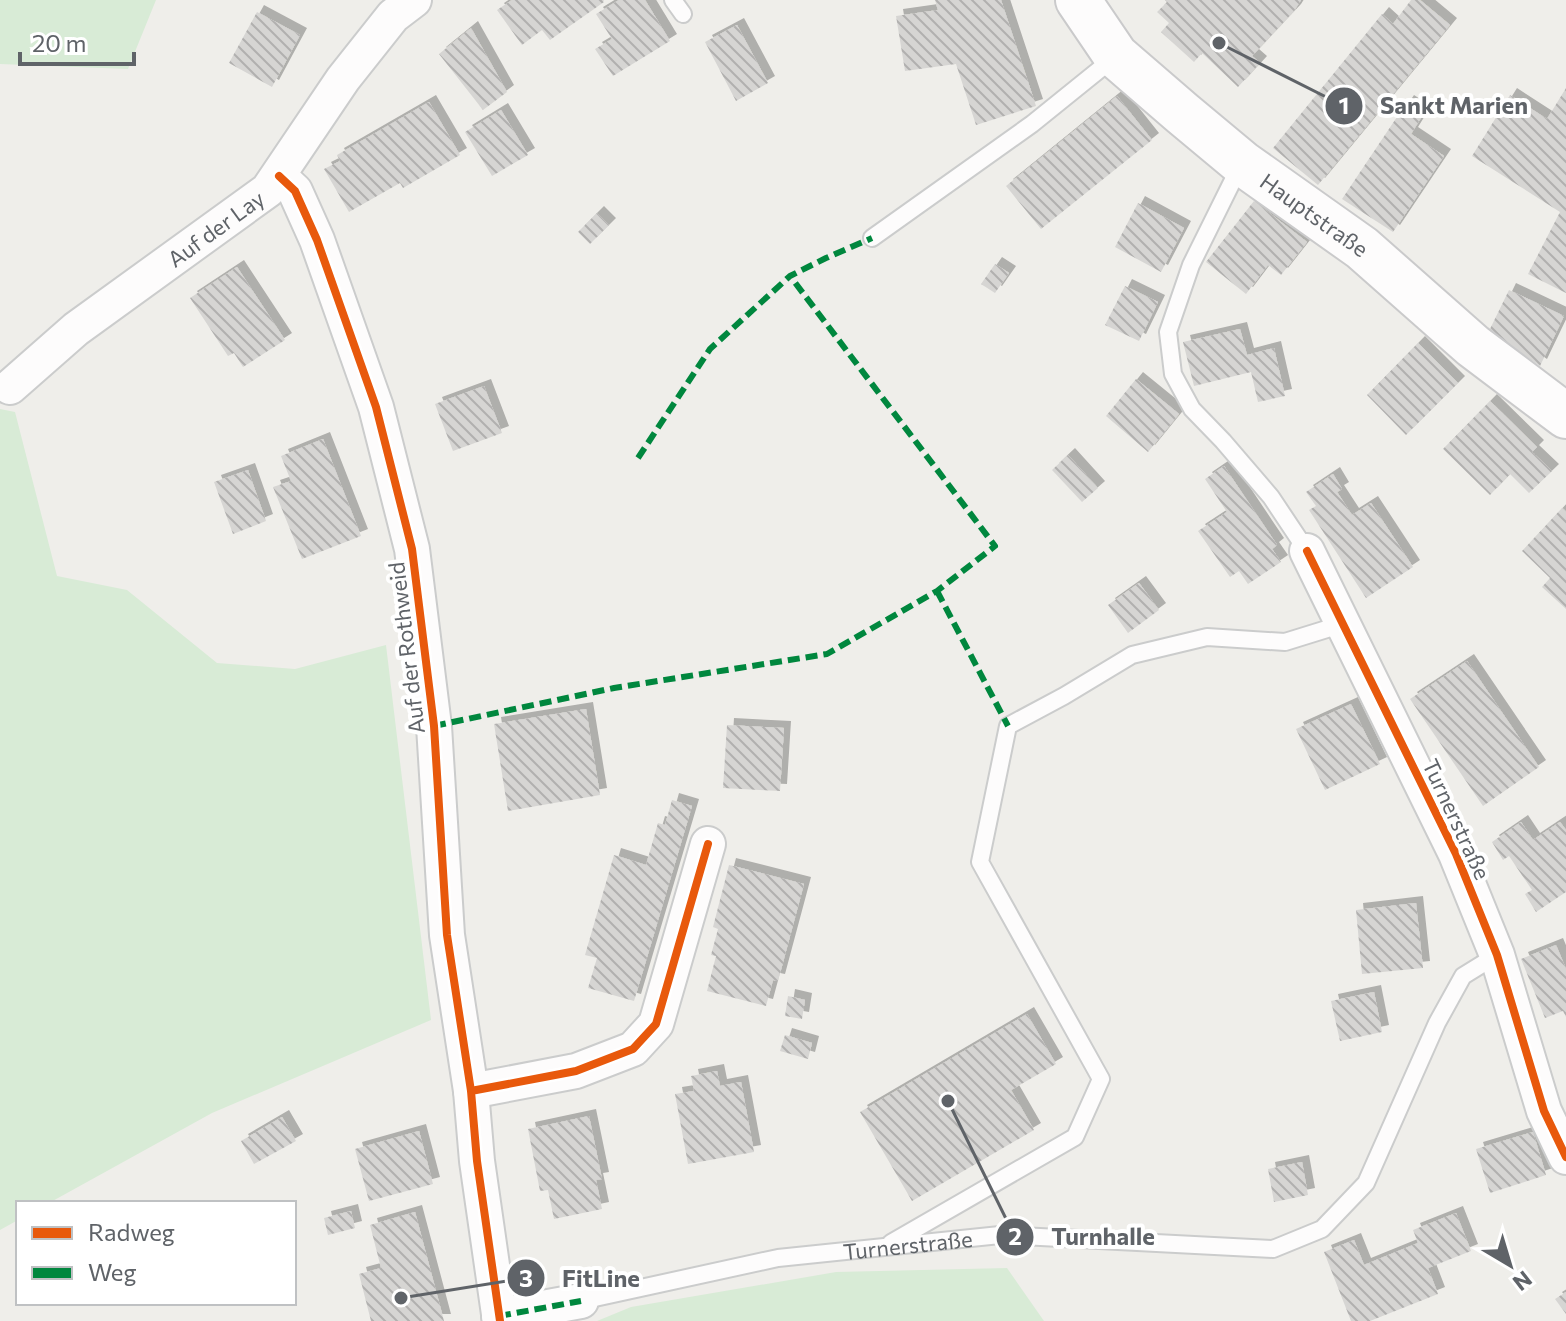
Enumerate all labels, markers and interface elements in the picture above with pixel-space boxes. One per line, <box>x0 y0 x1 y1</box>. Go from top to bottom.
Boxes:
scale bar <box>20 16 134 66</box>
text: 20 m <box>32 28 86 57</box>
callout: Sankt Marien <box>1324 82 1544 130</box>
text: 1 <box>1339 90 1349 119</box>
text: Sankt Marien <box>1380 90 1528 119</box>
street label: Hauptstraße <box>1255 167 1374 262</box>
street label: Auf der Lay <box>162 184 269 272</box>
street label: Auf der Rothweid <box>382 560 430 736</box>
street label: Turnerstraße <box>1417 754 1497 884</box>
legend <box>16 1201 296 1305</box>
callout: Turnhalle <box>995 1213 1171 1261</box>
text: Radweg <box>88 1217 175 1246</box>
text: 2 <box>1008 1221 1022 1250</box>
text: Turnhalle <box>1051 1221 1155 1250</box>
street label: Turnerstraße <box>842 1224 974 1265</box>
north arrow <box>1470 1225 1550 1305</box>
callout: FitLine <box>506 1254 656 1302</box>
text: Weg <box>88 1257 136 1286</box>
text: 3 <box>519 1263 533 1292</box>
text: FitLine <box>562 1263 640 1292</box>
text: N <box>1508 1265 1537 1297</box>

